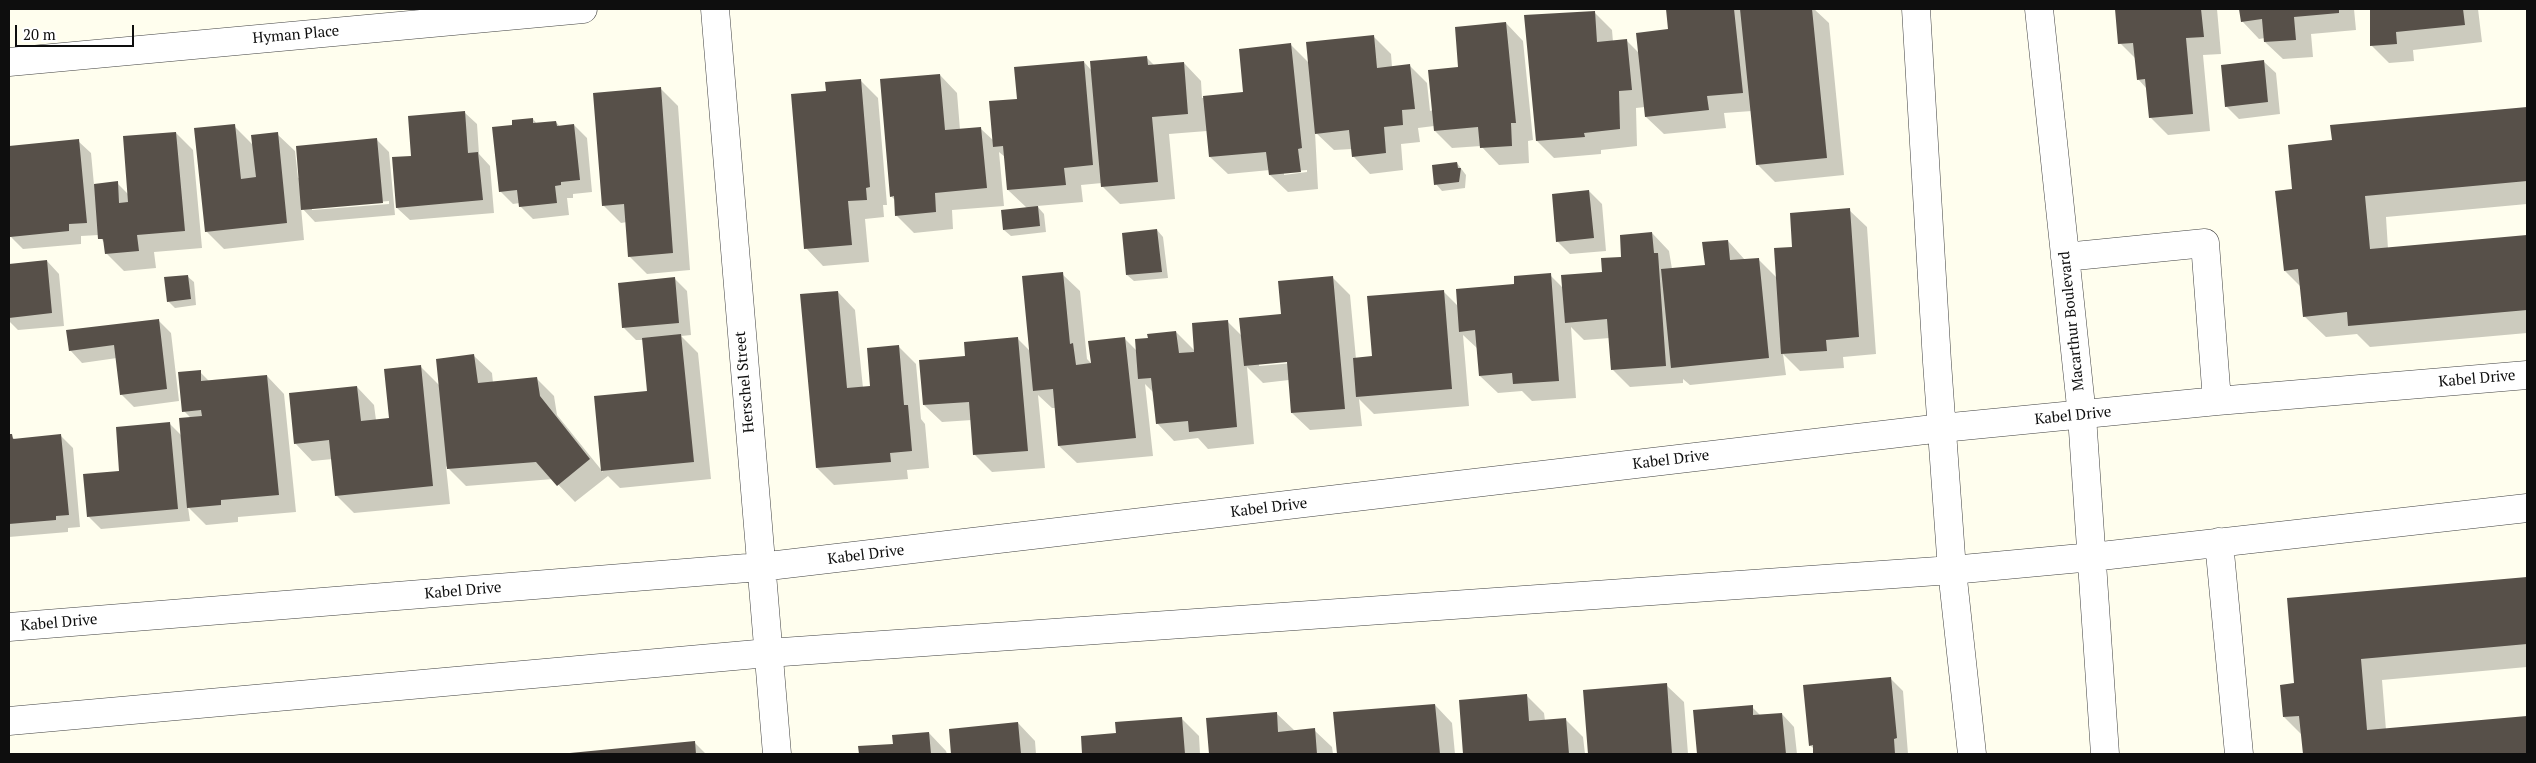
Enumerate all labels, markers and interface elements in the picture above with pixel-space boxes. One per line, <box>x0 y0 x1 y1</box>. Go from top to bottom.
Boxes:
scale bar <box>18 15 136 47</box>
street label: Hyman Place <box>252 22 340 48</box>
text: 20 m <box>23 24 56 44</box>
street label: Macarthur Boulevard <box>2056 250 2088 392</box>
street label: Herschel Street <box>732 330 758 434</box>
street label: Kabel Drive <box>2438 367 2516 391</box>
street label: Kabel Drive <box>2034 403 2112 429</box>
street label: Kabel Drive <box>1632 446 1710 474</box>
street label: Kabel Drive <box>1230 494 1308 522</box>
street label: Kabel Drive <box>827 541 905 569</box>
street label: Kabel Drive <box>424 579 502 603</box>
street label: Kabel Drive <box>20 611 98 635</box>

